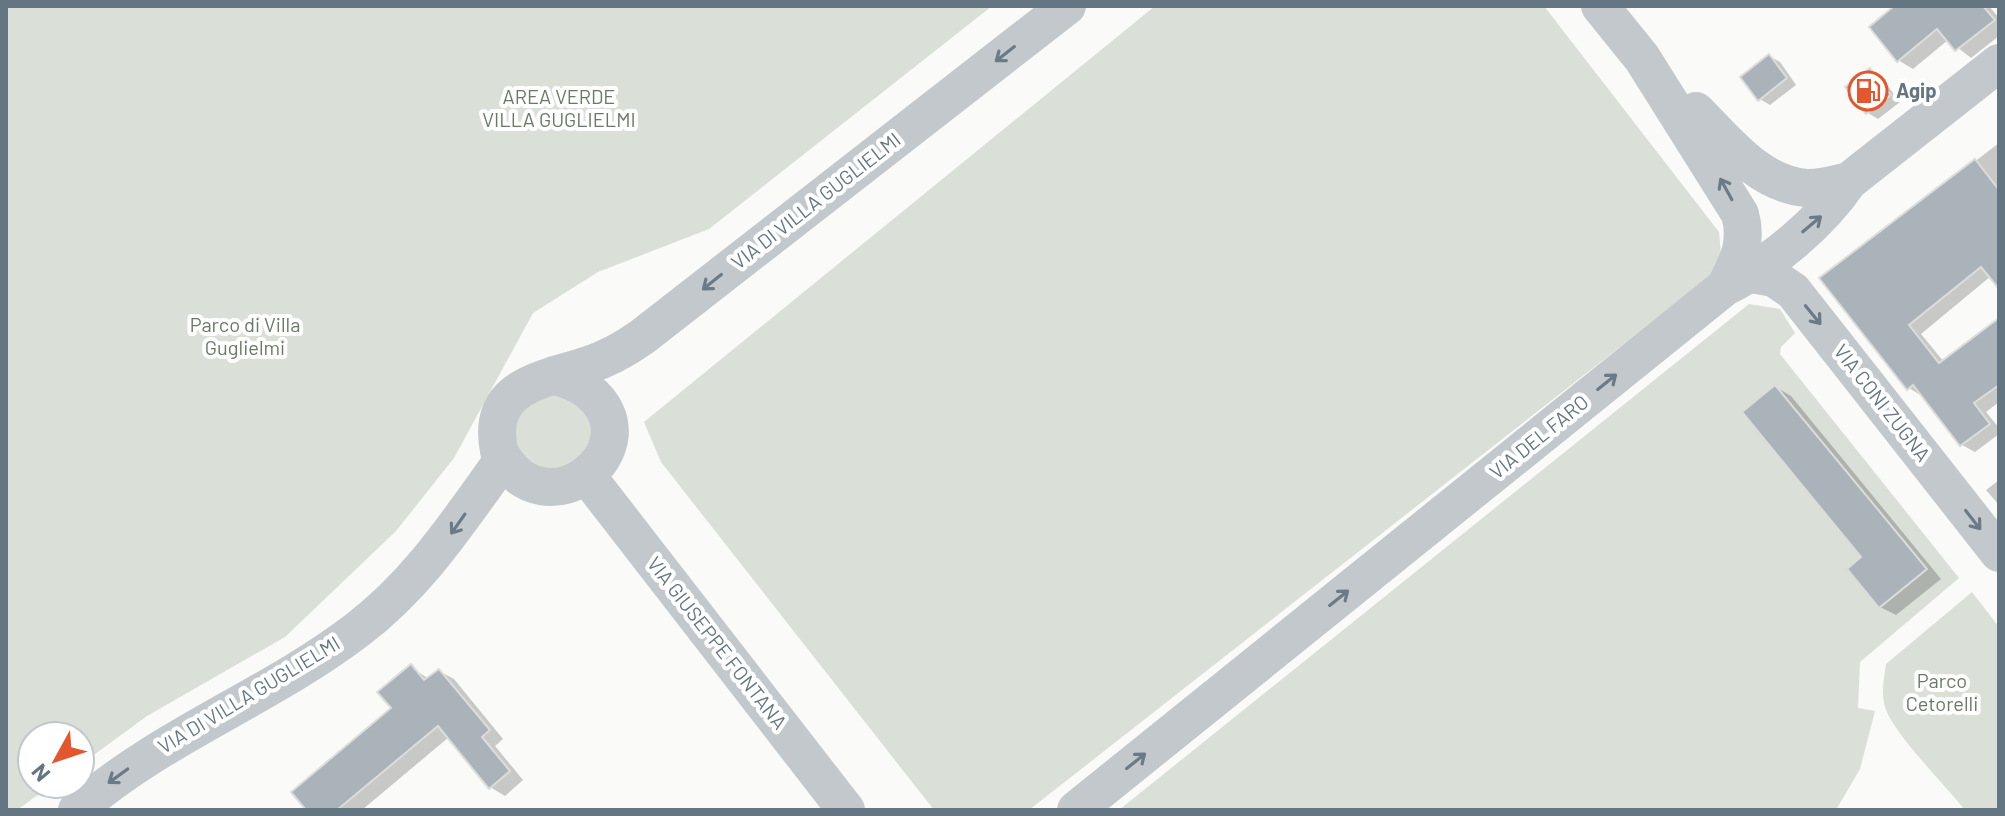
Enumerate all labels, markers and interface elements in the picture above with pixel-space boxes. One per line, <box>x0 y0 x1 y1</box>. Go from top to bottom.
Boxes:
one-way arrow <box>995 45 1017 62</box>
fuel station icon: Agip <box>1847 70 1889 112</box>
place label: Agip <box>1896 78 1937 102</box>
park label: AREA VERDE VILLA GUGLIELMI <box>482 84 636 131</box>
street label: VIA DI VILLA GUGLIELMI <box>726 127 905 274</box>
one-way arrow <box>1718 178 1734 202</box>
one-way arrow <box>1801 215 1822 232</box>
one-way arrow <box>702 274 723 291</box>
one-way arrow <box>1804 304 1822 325</box>
park label: Parco di Villa Guglielmi <box>190 312 300 359</box>
street label: VIA CONI ZUGNA <box>1830 339 1936 466</box>
one-way arrow <box>1596 373 1617 391</box>
street label: VIA DEL FARO <box>1484 389 1593 483</box>
one-way arrow <box>1965 509 1982 530</box>
one-way arrow <box>450 512 466 534</box>
street label: VIA GIUSEPPE FONTANA <box>643 551 793 733</box>
one-way arrow <box>1328 589 1349 607</box>
street label: VIA DI VILLA GUGLIELMI <box>153 630 344 758</box>
park label: Parco Cetorelli <box>1906 668 1978 715</box>
north arrow <box>16 720 96 800</box>
one-way arrow <box>1125 752 1146 770</box>
text: N <box>25 760 55 787</box>
one-way arrow <box>108 767 129 784</box>

